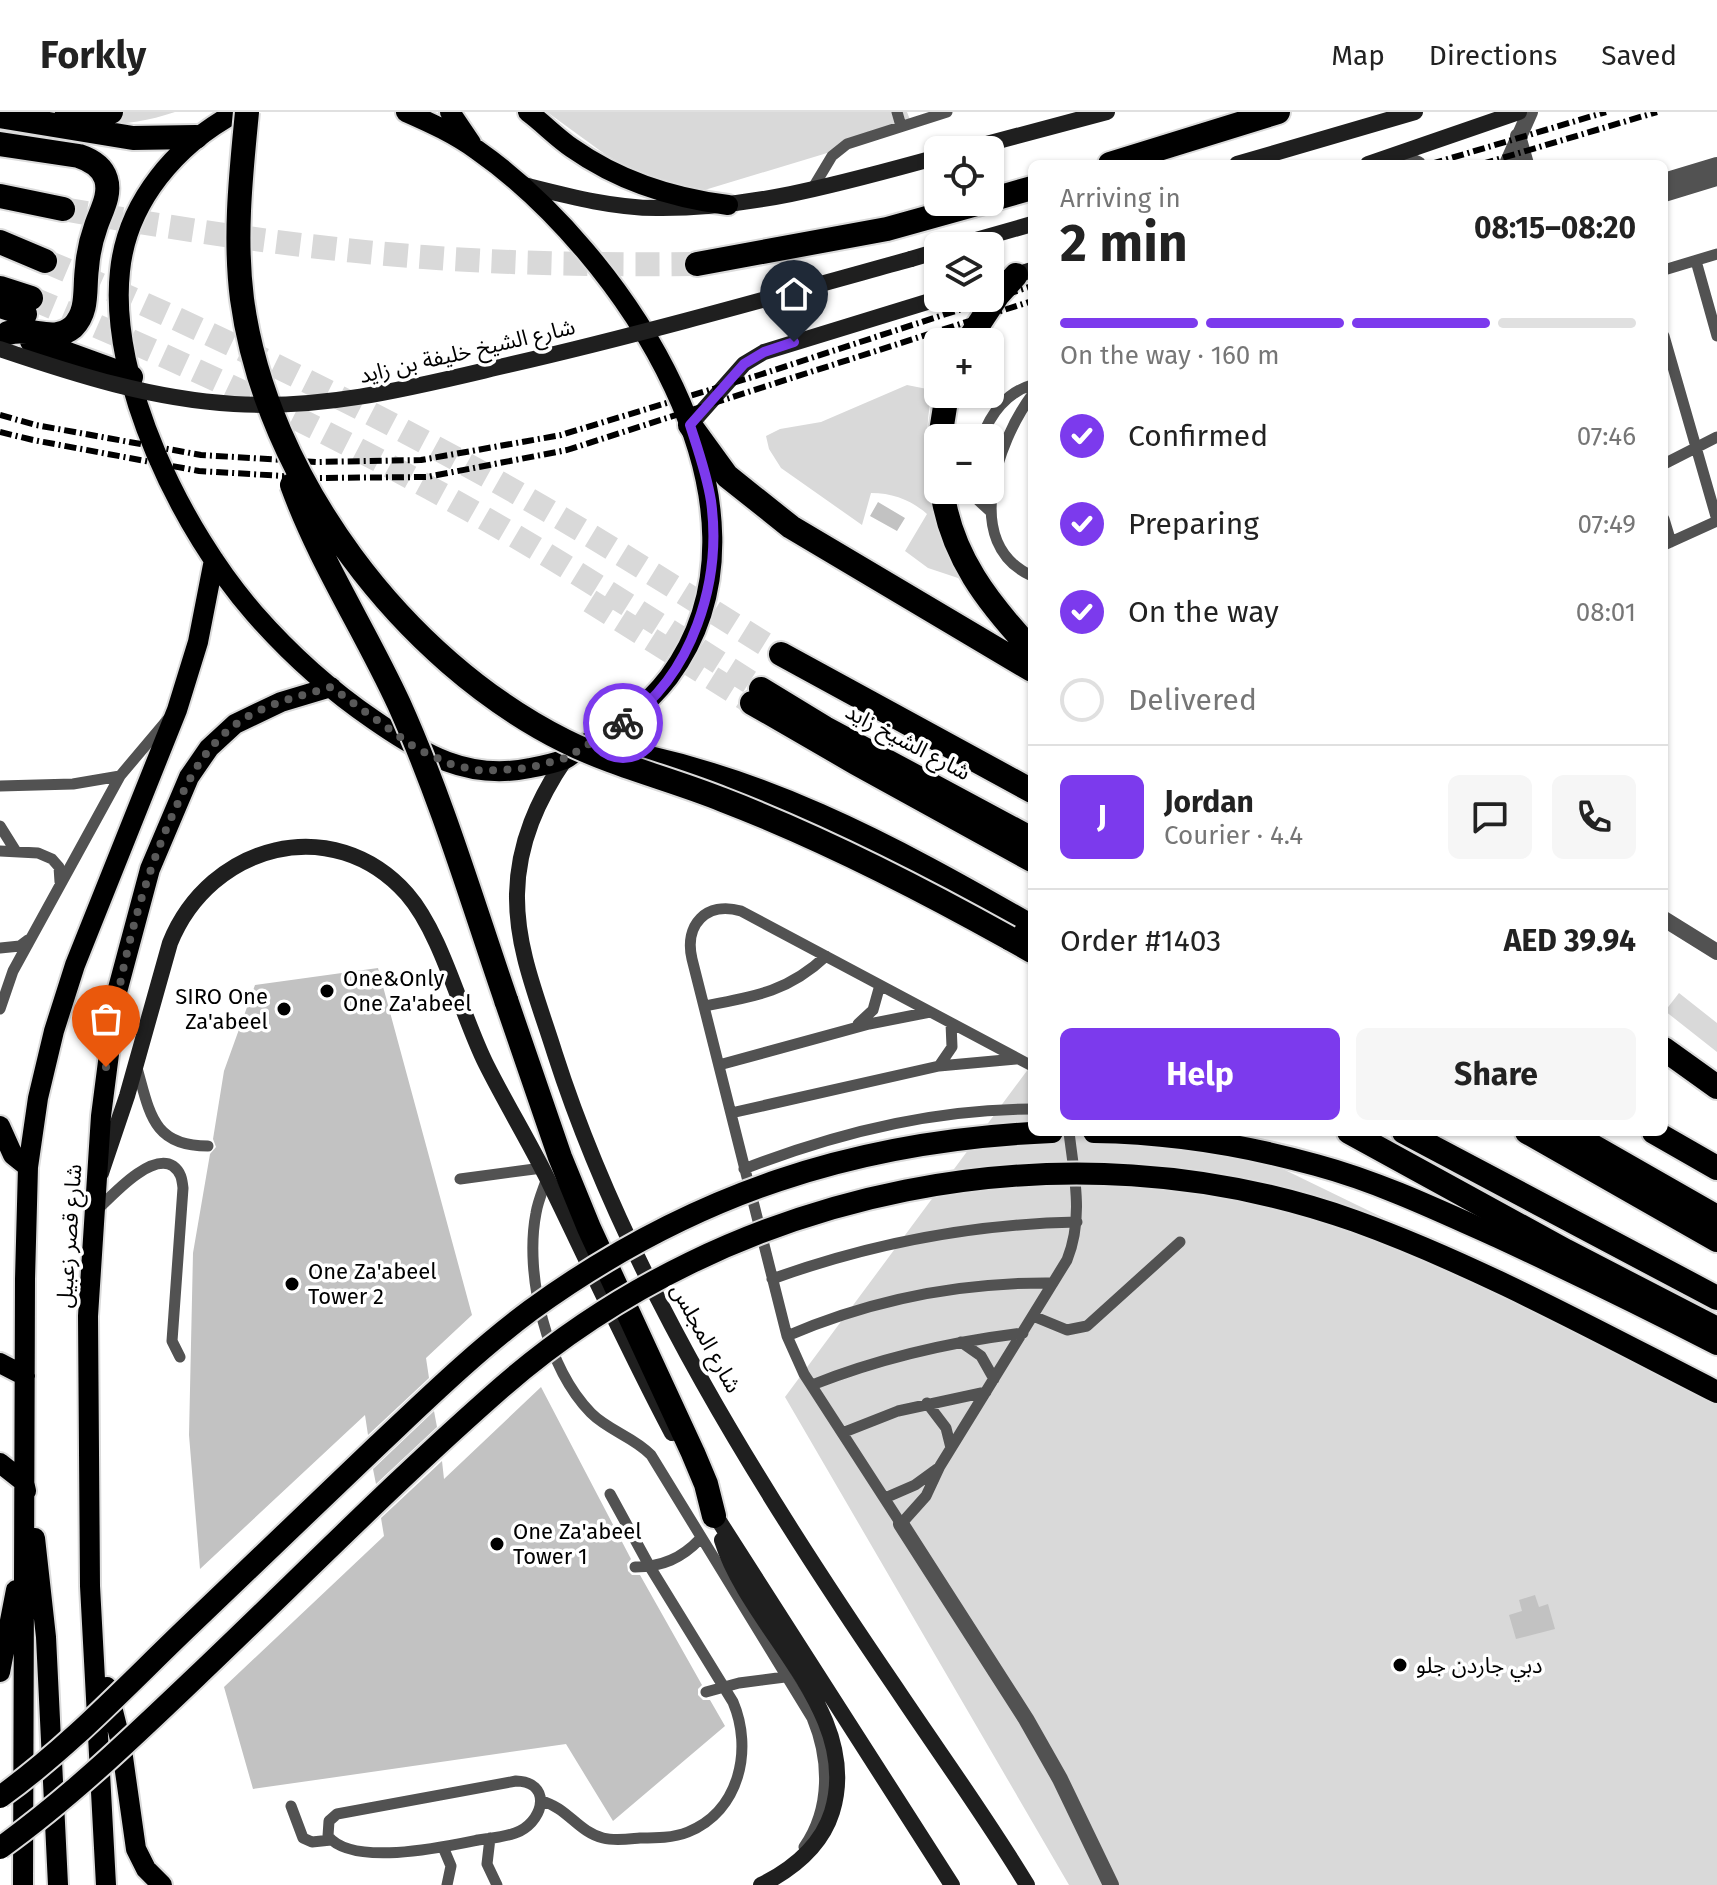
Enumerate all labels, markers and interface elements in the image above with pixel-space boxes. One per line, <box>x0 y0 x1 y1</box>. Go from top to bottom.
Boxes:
text: Forkly <box>40 32 146 78</box>
text: Map <box>1331 39 1385 72</box>
text: Directions <box>1429 39 1557 72</box>
text: Saved <box>1601 39 1677 72</box>
map controls <box>924 136 1004 504</box>
button: locate <box>924 136 1004 216</box>
text: Arriving in <box>1060 183 1181 214</box>
text: 08:15–08:20 <box>1474 210 1636 246</box>
text: 2 min <box>1060 212 1188 275</box>
button: layers <box>924 232 1004 312</box>
pin <box>760 260 828 342</box>
icon: home <box>772 272 816 316</box>
street label: شارع الشيخ خليفة بن زايد <box>356 313 578 392</box>
button: + <box>924 328 1004 408</box>
text: On the way · 160 m <box>1060 340 1280 371</box>
icon: check <box>1060 414 1104 458</box>
text: Confirmed <box>1128 418 1268 454</box>
text: 07:46 <box>1577 421 1636 452</box>
button: − <box>924 424 1004 504</box>
icon: check <box>1060 502 1104 546</box>
text: Preparing <box>1128 506 1259 542</box>
text: 07:49 <box>1577 509 1636 540</box>
icon: check <box>1060 590 1104 634</box>
text: On the way <box>1128 594 1279 630</box>
text: 08:01 <box>1576 597 1636 628</box>
text: Delivered <box>1128 682 1257 718</box>
courier <box>583 683 663 763</box>
street label: شارع الشيخ زايد <box>839 698 975 789</box>
icon: bike <box>601 701 645 745</box>
button: chat <box>1448 775 1532 859</box>
button: phone <box>1552 775 1636 859</box>
text: Jordan <box>1164 784 1254 820</box>
text: J <box>1097 799 1107 835</box>
text: Courier · 4.4 <box>1164 820 1303 851</box>
text: Order #1403 <box>1060 923 1221 959</box>
text: AED 39.94 <box>1504 923 1636 959</box>
place label: One&Only One Za'abeel <box>343 965 472 1017</box>
marker: One&Only One Za'abeel <box>318 982 336 1000</box>
place label: SIRO One Za'abeel <box>175 983 268 1035</box>
pin <box>72 985 140 1067</box>
icon: bag <box>84 997 128 1041</box>
marker: SIRO One Za'abeel <box>275 1000 293 1018</box>
button: Help <box>1060 1028 1340 1120</box>
button: Share <box>1356 1028 1636 1120</box>
street label: شارع قصر زعبيل <box>50 1163 90 1309</box>
place label: One Za'abeel Tower 2 <box>308 1258 437 1310</box>
marker: One Za'abeel Tower 2 <box>283 1275 301 1293</box>
street label: شارع المجلس <box>662 1279 747 1399</box>
place label: One Za'abeel Tower 1 <box>513 1518 642 1570</box>
marker: One Za'abeel Tower 1 <box>488 1535 506 1553</box>
place label: دبي جاردن جلو <box>1416 1652 1543 1682</box>
marker: دبي جاردن جلو <box>1391 1656 1409 1674</box>

